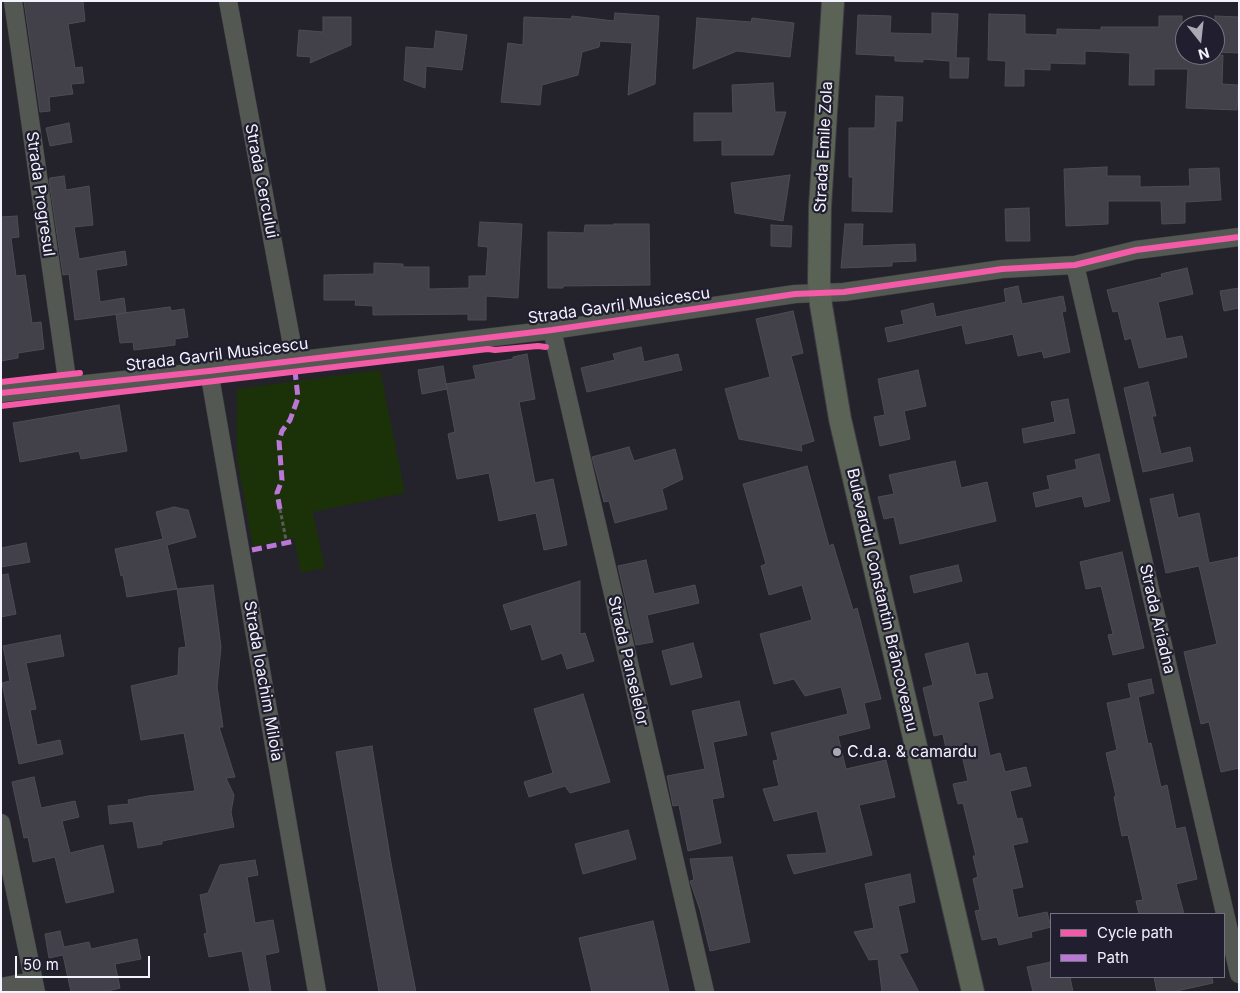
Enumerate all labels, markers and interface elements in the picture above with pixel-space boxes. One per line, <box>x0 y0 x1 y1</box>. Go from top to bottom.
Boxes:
north arrow <box>1175 15 1225 65</box>
text: N <box>1197 44 1211 64</box>
street label: Strada Emile Zola <box>811 81 837 213</box>
street label: Strada Cercului <box>240 122 282 240</box>
street label: Strada Progresul <box>22 130 58 258</box>
street label: Strada Gavril Musicescu <box>527 284 711 328</box>
street label: Strada Gavril Musicescu <box>125 334 309 376</box>
street label: Bulevardul Constantin Brâncoveanu <box>842 467 922 733</box>
street label: Strada Ariadna <box>1135 562 1179 676</box>
street label: Strada Panselelor <box>604 594 652 728</box>
street label: Strada Ioachim Miloia <box>239 599 287 763</box>
place label: C.d.a. & camardu <box>847 742 977 762</box>
marker: C.d.a. & camardu <box>831 746 843 758</box>
legend <box>1050 913 1225 978</box>
text: Cycle path <box>1097 923 1173 942</box>
scale bar <box>18 946 152 978</box>
text: Path <box>1097 948 1129 967</box>
text: 50 m <box>23 955 59 974</box>

